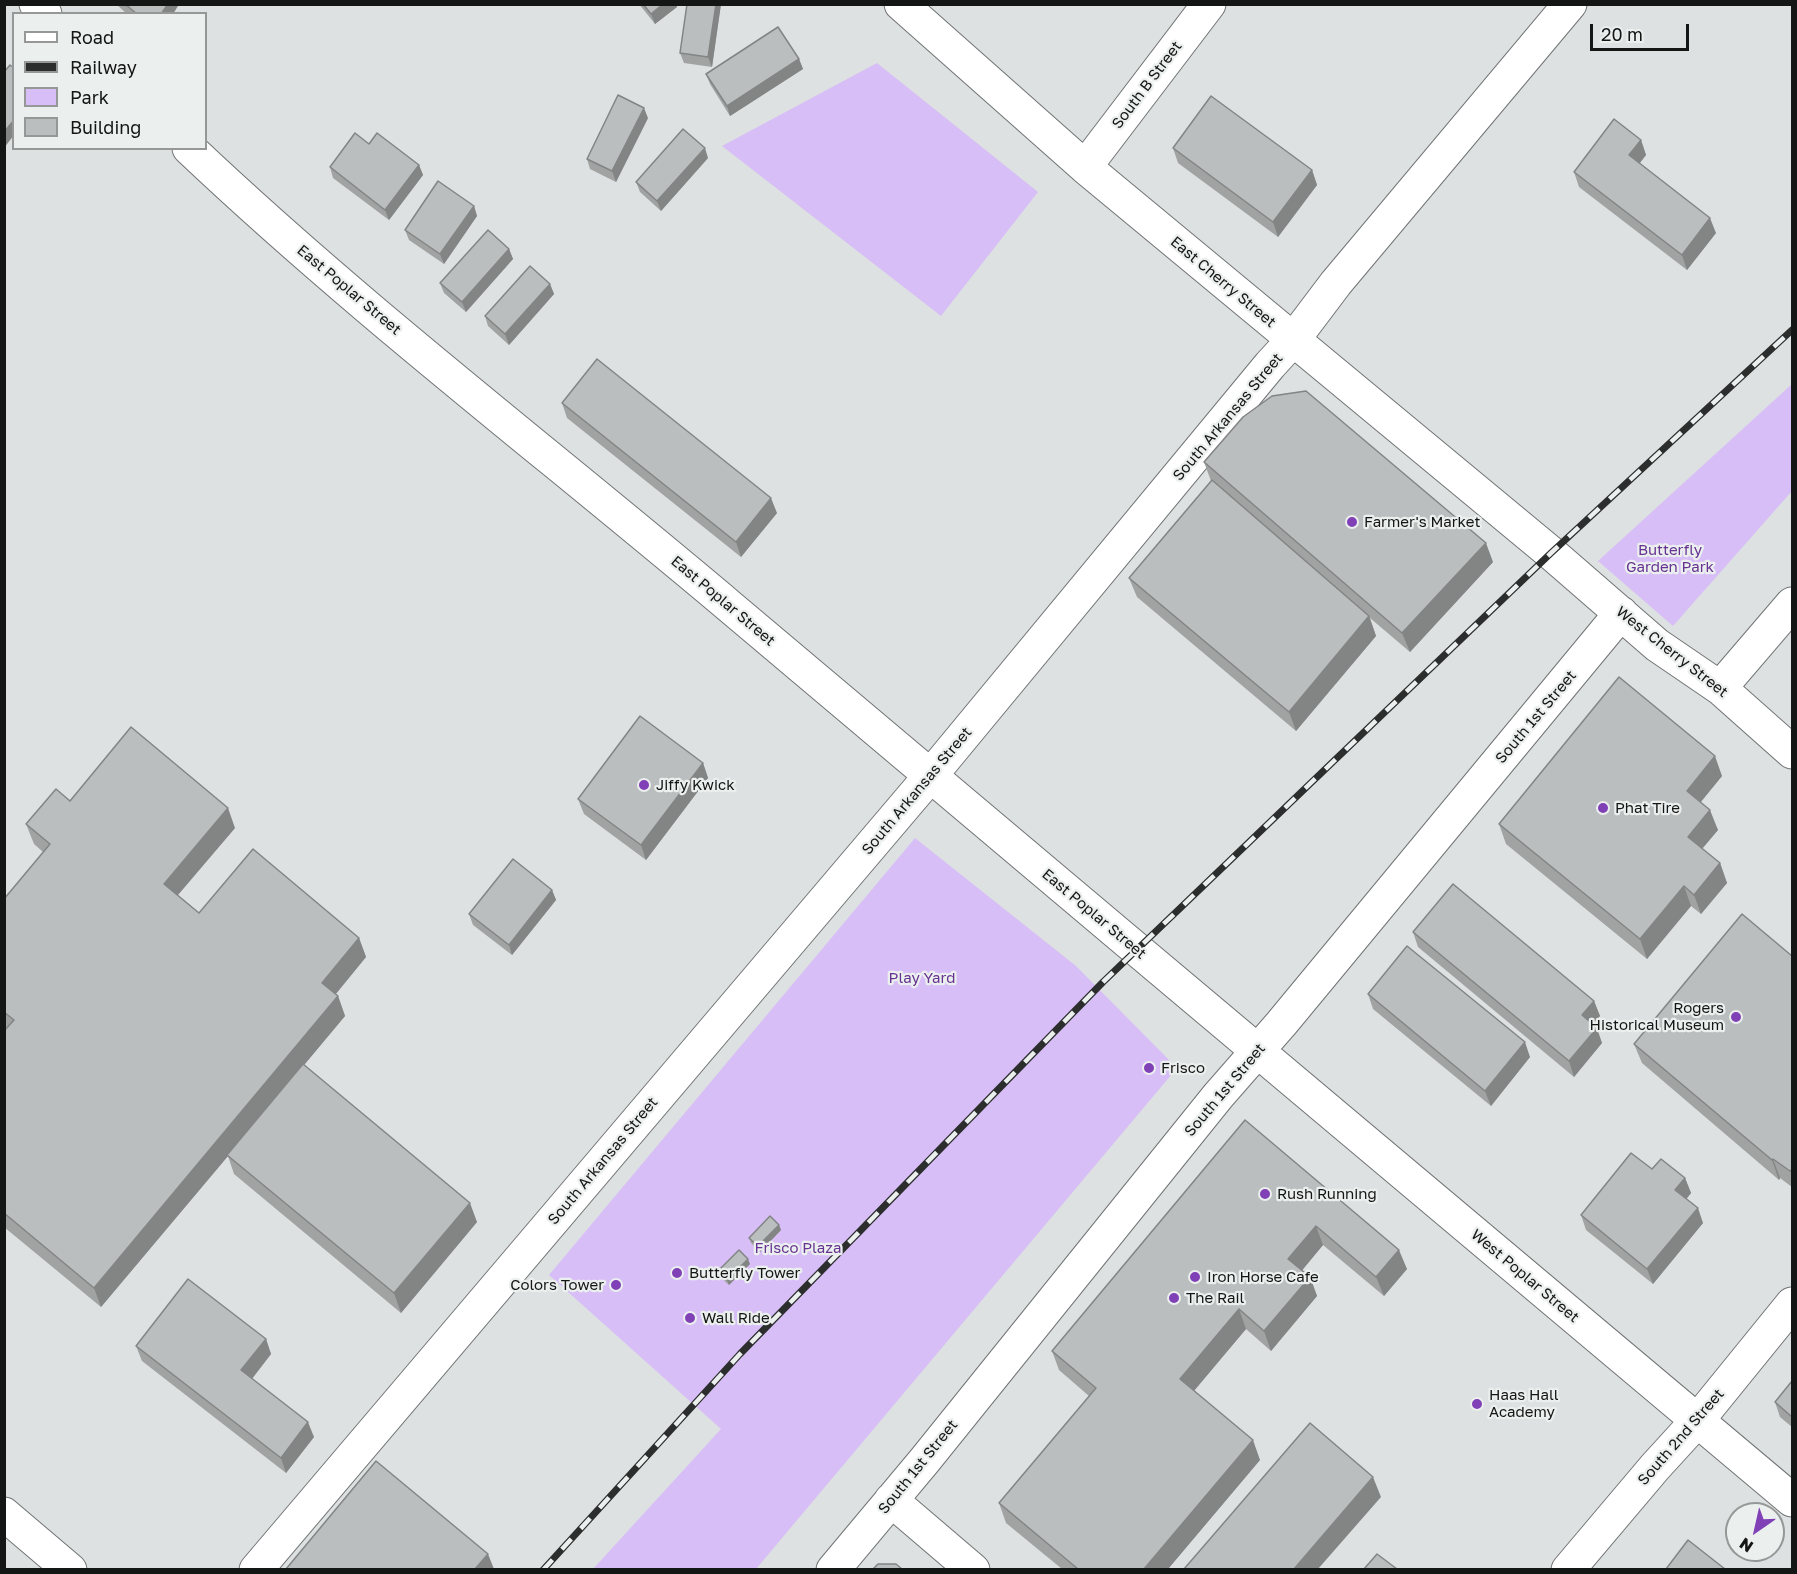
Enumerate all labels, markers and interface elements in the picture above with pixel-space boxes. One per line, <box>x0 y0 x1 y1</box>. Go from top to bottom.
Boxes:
legend <box>12 12 207 150</box>
scale bar <box>1593 12 1692 50</box>
text: 20 m <box>1601 23 1643 45</box>
text: Road <box>70 26 114 48</box>
street label: South B Street <box>1108 38 1186 132</box>
text: Railway <box>70 56 137 78</box>
text: Park <box>70 86 109 108</box>
text: Building <box>70 116 141 138</box>
street label: East Cherry Street <box>1167 233 1279 331</box>
street label: East Poplar Street <box>293 241 405 339</box>
street label: South Arkansas Street <box>1169 350 1287 484</box>
place label: Farmer's Market <box>1364 513 1480 531</box>
marker: Farmer's Market <box>1345 515 1359 529</box>
park label: Butterfly Garden Park <box>1626 541 1714 576</box>
street label: East Poplar Street <box>667 552 779 650</box>
street label: West Cherry Street <box>1612 603 1732 701</box>
street label: South 1st Street <box>1492 667 1580 767</box>
street label: South Arkansas Street <box>858 724 976 858</box>
place label: Jiffy Kwick <box>656 776 735 794</box>
marker: Jiffy Kwick <box>637 778 651 792</box>
place label: Phat Tire <box>1615 799 1680 817</box>
marker: Phat Tire <box>1596 801 1610 815</box>
street label: East Poplar Street <box>1038 865 1150 963</box>
park label: Play Yard <box>889 969 955 987</box>
place label: Rogers Historical Museum <box>1590 999 1724 1034</box>
marker: Rogers Historical Museum <box>1729 1010 1743 1024</box>
street label: South 1st Street <box>1181 1040 1269 1140</box>
place label: Frisco <box>1161 1059 1205 1077</box>
marker: Frisco <box>1142 1061 1156 1075</box>
street label: South Arkansas Street <box>544 1094 662 1228</box>
place label: Rush Running <box>1277 1185 1377 1203</box>
marker: Rush Running <box>1258 1187 1272 1201</box>
street label: West Poplar Street <box>1467 1226 1583 1326</box>
park label: Frisco Plaza <box>755 1239 841 1257</box>
place label: Butterfly Tower <box>689 1264 800 1282</box>
marker: Butterfly Tower <box>670 1266 684 1280</box>
place label: Iron Horse Cafe <box>1207 1268 1319 1286</box>
marker: Iron Horse Cafe <box>1188 1270 1202 1284</box>
place label: Colors Tower <box>510 1276 604 1294</box>
marker: Colors Tower <box>609 1278 623 1292</box>
place label: The Rail <box>1186 1289 1244 1307</box>
marker: The Rail <box>1167 1291 1181 1305</box>
place label: Wall Ride <box>702 1309 770 1327</box>
marker: Wall Ride <box>683 1311 697 1325</box>
street label: South 2nd Street <box>1634 1385 1728 1489</box>
place label: Haas Hall Academy <box>1489 1386 1559 1421</box>
marker: Haas Hall Academy <box>1470 1397 1484 1411</box>
street label: South 1st Street <box>874 1416 962 1518</box>
north arrow <box>1725 1502 1785 1562</box>
text: N <box>1735 1534 1757 1557</box>

